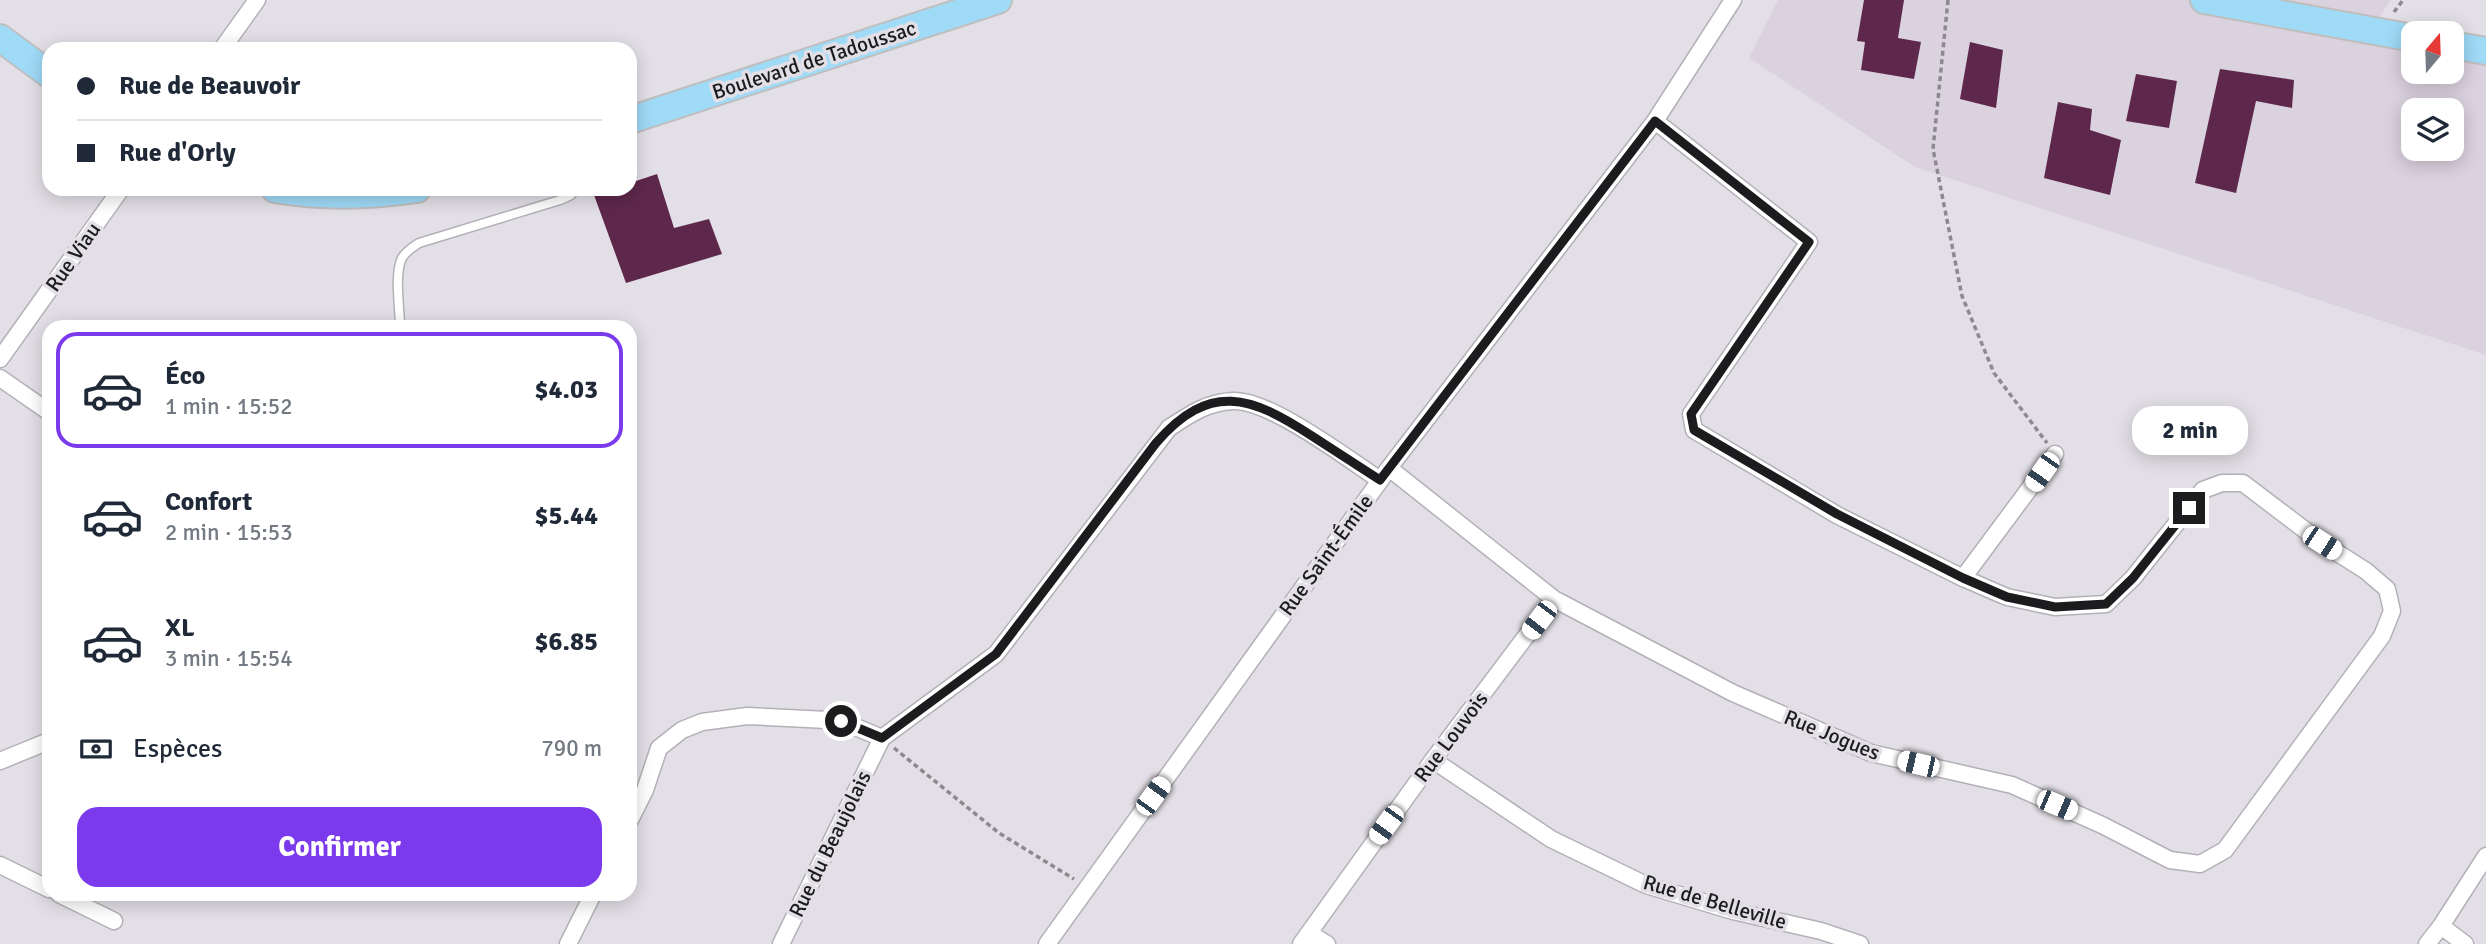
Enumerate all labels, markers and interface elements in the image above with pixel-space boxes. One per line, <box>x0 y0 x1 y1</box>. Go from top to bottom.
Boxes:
street label: Boulevard de Tadoussac <box>709 15 919 105</box>
north arrow <box>2401 21 2464 84</box>
map controls <box>2401 21 2464 161</box>
text: Rue de Beauvoir <box>119 70 300 102</box>
button: layers <box>2401 98 2464 161</box>
text: Rue d'Orly <box>119 137 236 169</box>
street label: Rue Viau <box>40 217 106 297</box>
icon: car <box>81 359 144 422</box>
text: Éco <box>165 360 205 392</box>
text: $4.03 <box>534 374 598 406</box>
text: 1 min · 15:52 <box>165 392 293 421</box>
callout: 2 min <box>2131 406 2247 456</box>
text: 2 min <box>2162 416 2218 445</box>
car <box>2022 449 2063 495</box>
icon: car <box>81 485 144 548</box>
text: Confort <box>165 486 252 518</box>
street label: Rue Saint-Émile <box>1273 489 1379 621</box>
route end <box>2173 492 2205 524</box>
text: $5.44 <box>534 500 598 532</box>
text: 2 min · 15:53 <box>165 518 293 547</box>
car <box>2299 523 2346 563</box>
car <box>1518 597 1561 643</box>
icon: car <box>81 611 144 674</box>
text: XL <box>165 612 195 644</box>
text: $6.85 <box>534 626 598 658</box>
text: 3 min · 15:54 <box>165 644 293 673</box>
street label: Rue Louvois <box>1409 687 1493 787</box>
street label: Rue Jogues <box>1780 704 1884 766</box>
route start <box>825 705 857 737</box>
icon: cash <box>77 730 115 768</box>
text: Espèces <box>133 733 222 765</box>
text: 790 m <box>541 734 602 763</box>
car <box>1896 749 1941 779</box>
street label: Rue du Beaujolais <box>783 767 877 921</box>
car <box>1133 773 1174 819</box>
car <box>2034 787 2081 823</box>
car <box>1366 802 1407 848</box>
button: Confirmer <box>77 807 602 887</box>
street label: Rue de Belleville <box>1640 869 1790 935</box>

